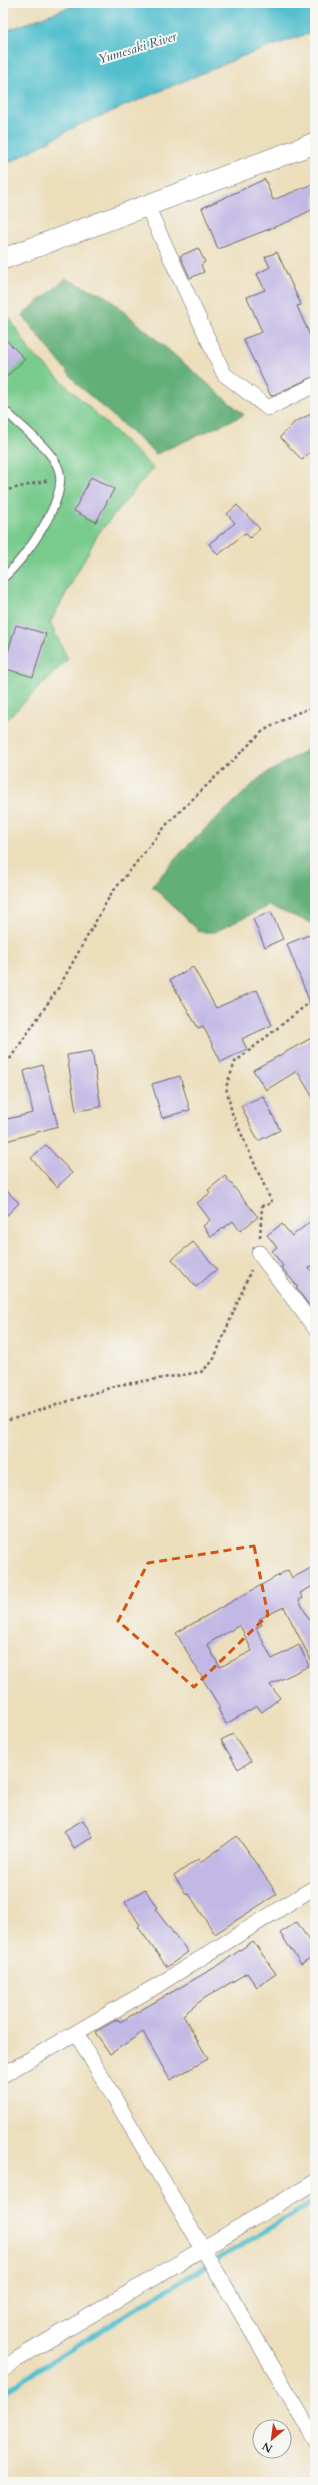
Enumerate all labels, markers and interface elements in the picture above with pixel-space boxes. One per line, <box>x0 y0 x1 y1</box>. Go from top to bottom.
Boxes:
water label: Yumesaki River <box>96 27 180 68</box>
north arrow <box>252 2419 292 2459</box>
text: N <box>259 2438 275 2456</box>

